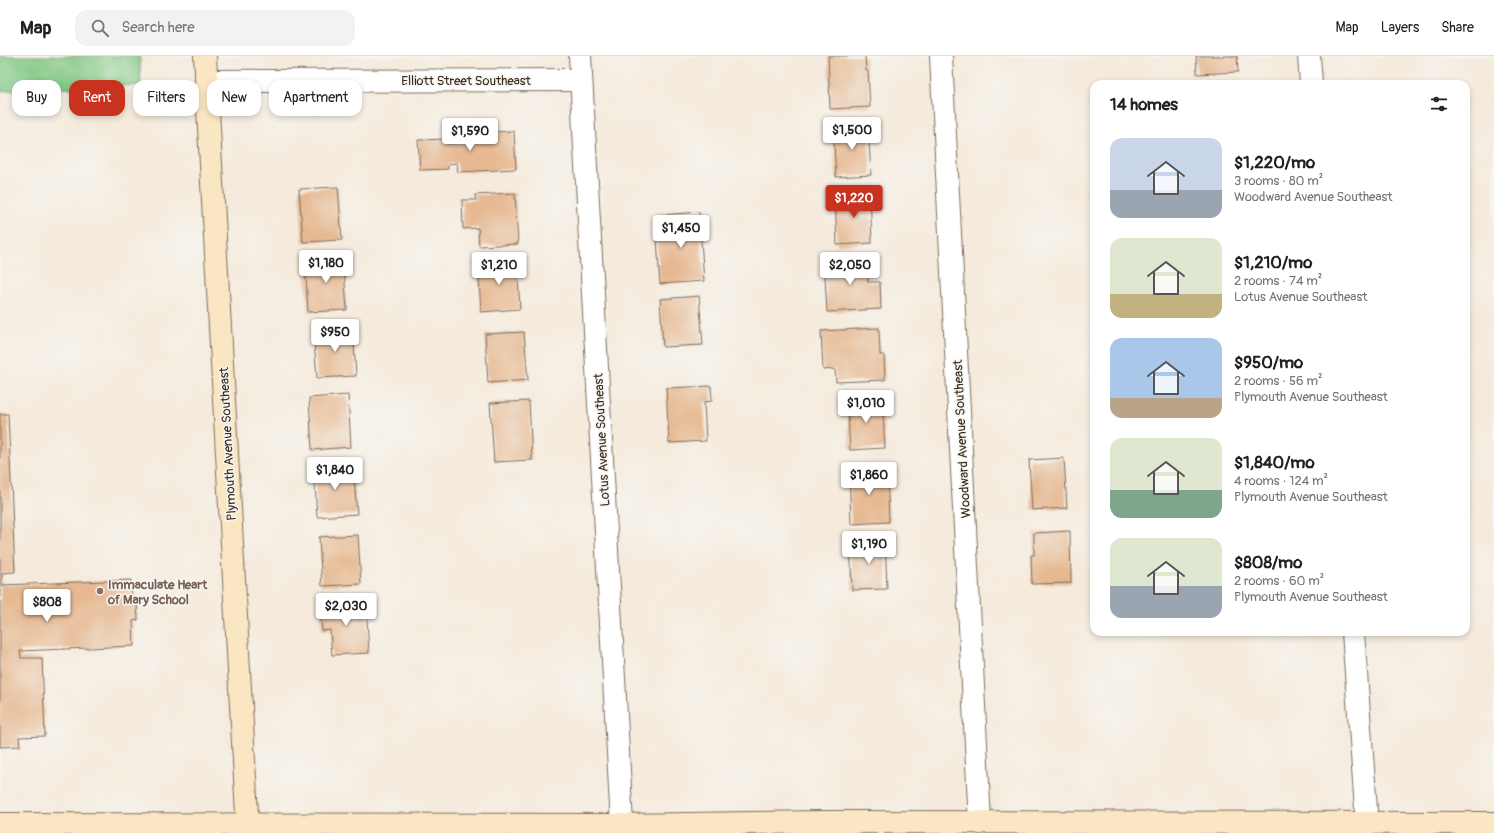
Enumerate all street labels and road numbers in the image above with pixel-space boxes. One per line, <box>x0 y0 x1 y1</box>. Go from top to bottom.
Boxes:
street label: Elliott Street Southeast <box>401 73 532 89</box>
street label: Woodward Avenue Southeast <box>950 359 974 519</box>
street label: Plymouth Avenue Southeast <box>216 366 240 521</box>
street label: Lotus Avenue Southeast <box>590 372 613 507</box>

